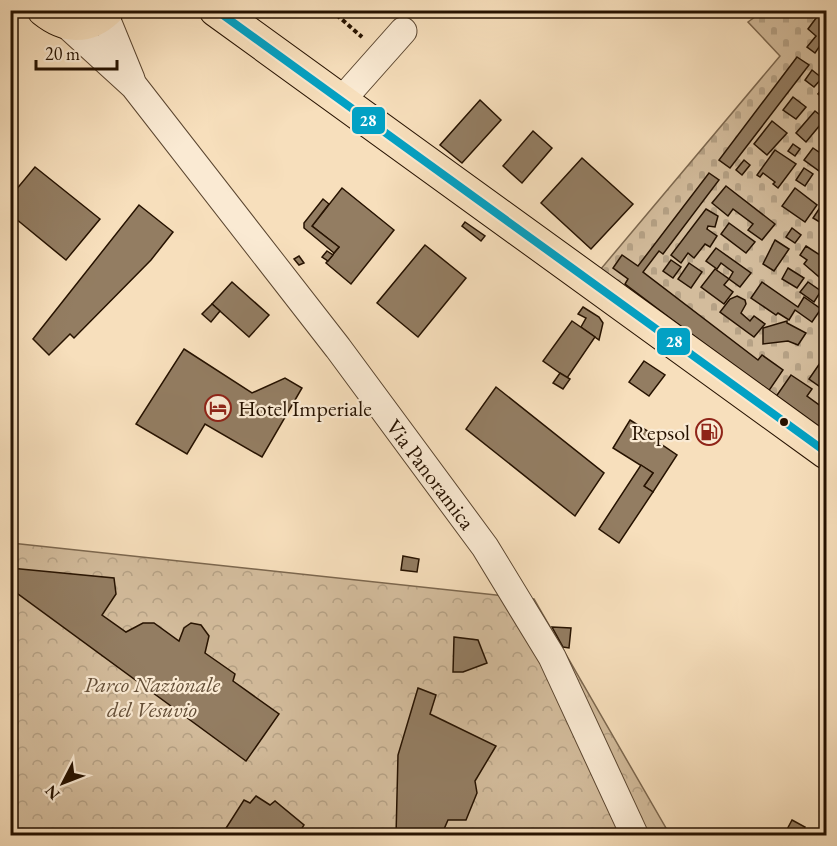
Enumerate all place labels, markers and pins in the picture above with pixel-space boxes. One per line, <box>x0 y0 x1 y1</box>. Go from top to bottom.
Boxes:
hotel icon: Hotel Imperiale <box>203 393 233 423</box>
place label: Hotel Imperiale <box>238 394 372 423</box>
unlabelled marker <box>778 416 790 428</box>
fuel station icon: Repsol <box>694 417 724 447</box>
place label: Repsol <box>631 418 690 447</box>

